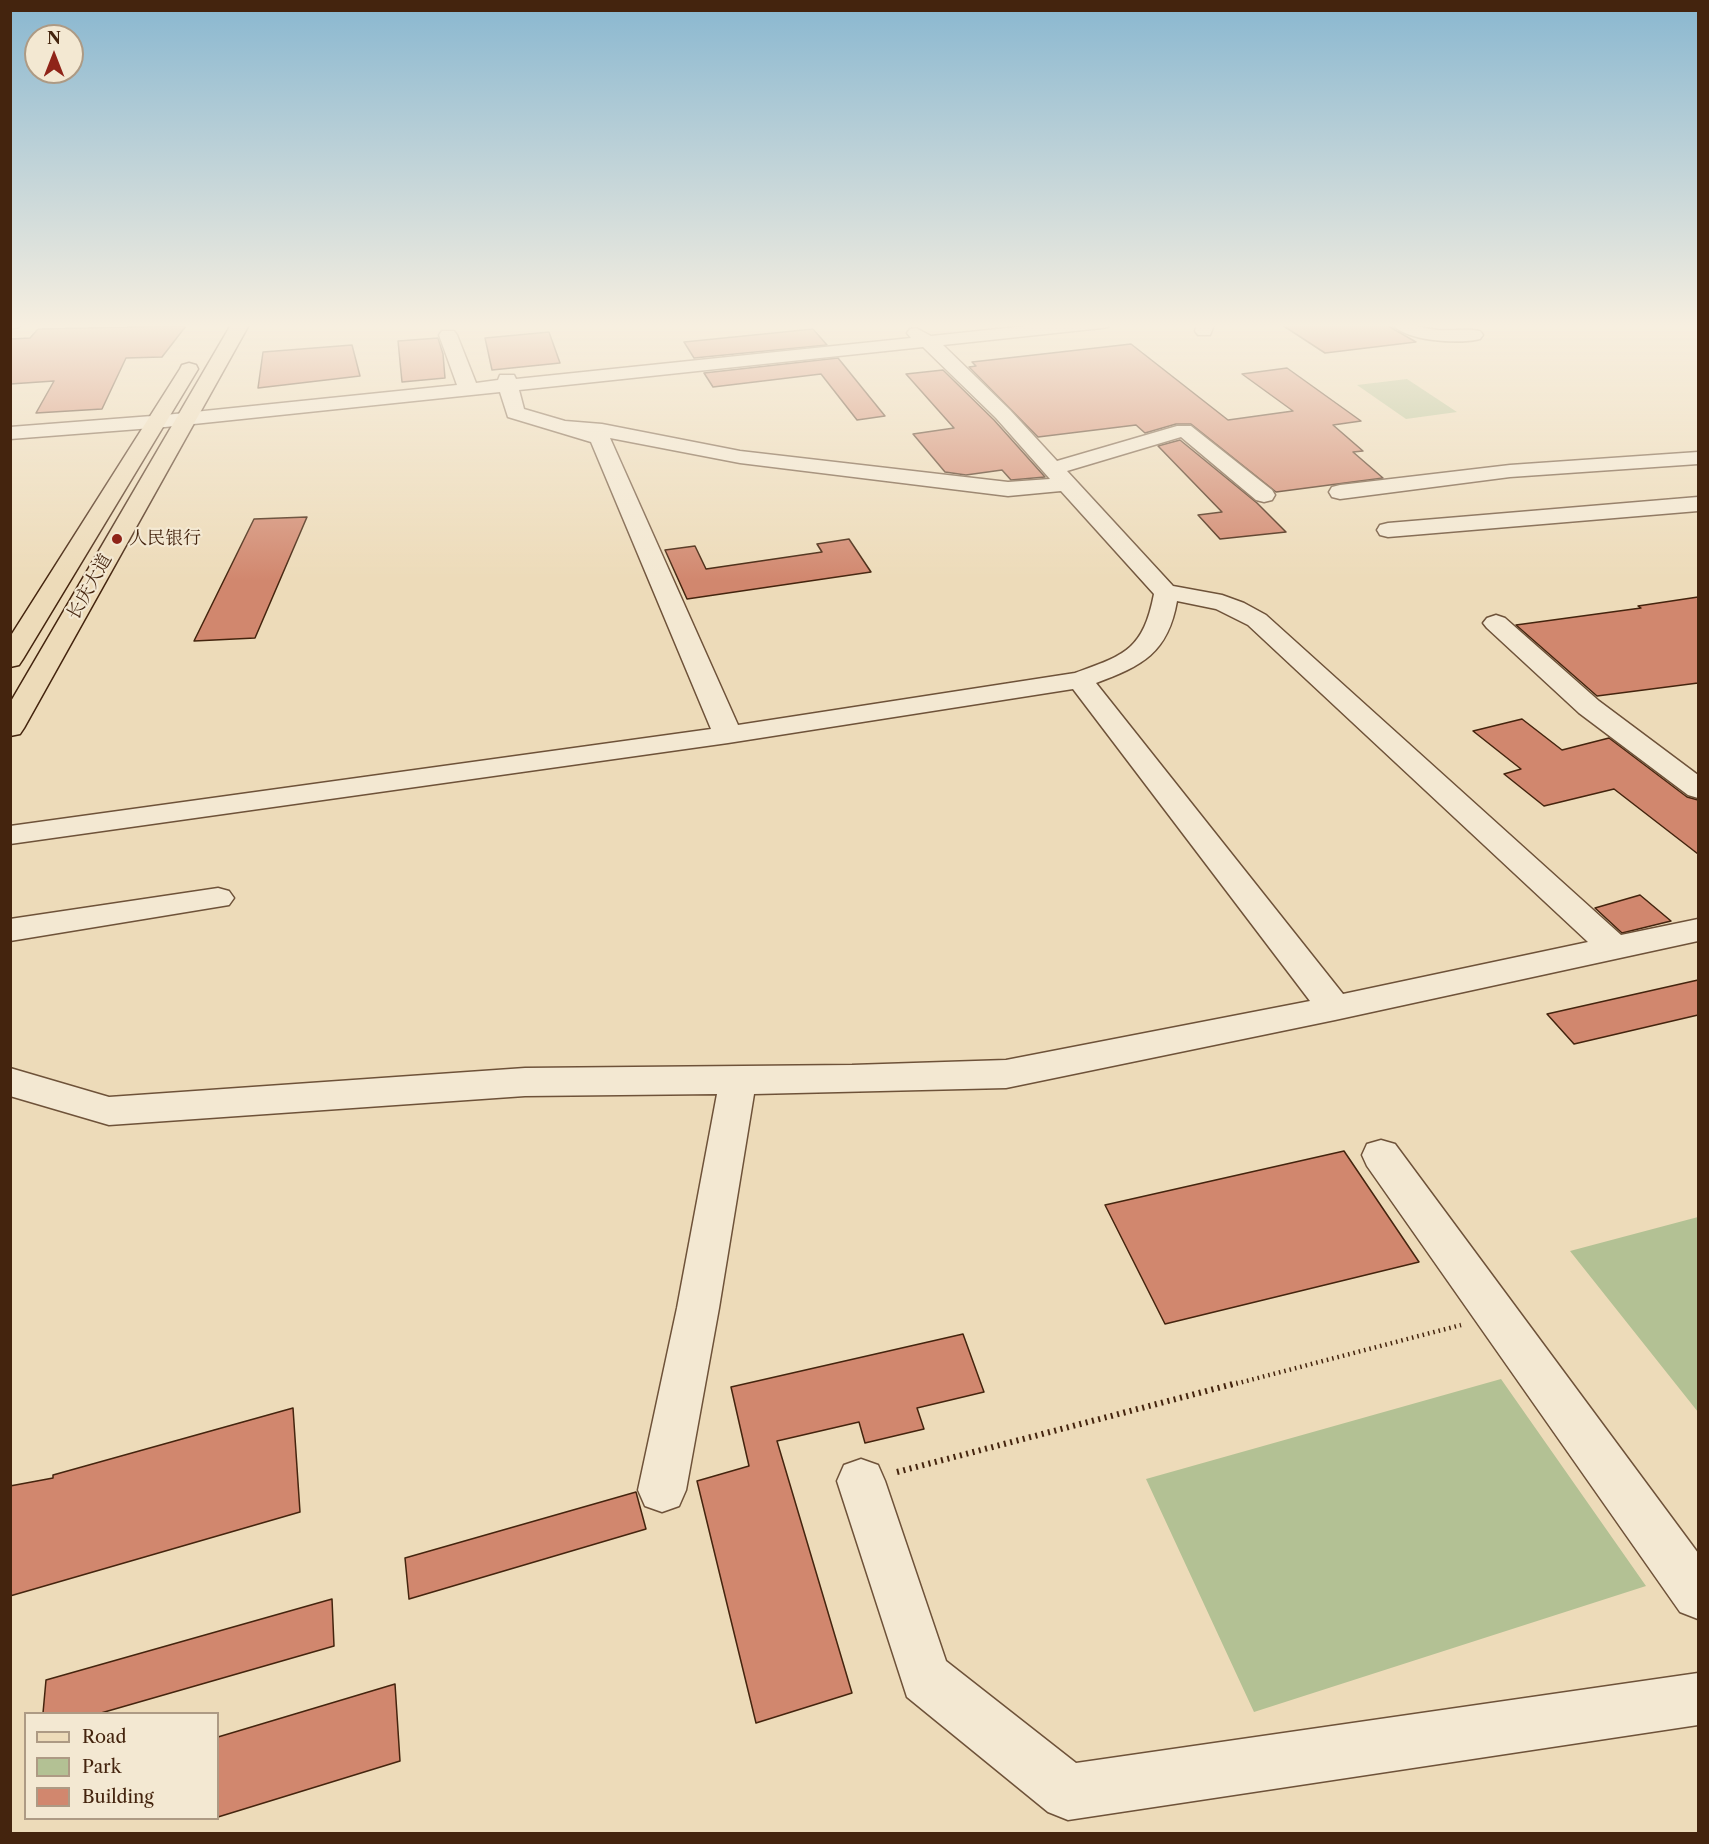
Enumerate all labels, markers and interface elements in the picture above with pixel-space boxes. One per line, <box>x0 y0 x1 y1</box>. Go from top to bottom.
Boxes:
north arrow <box>24 24 84 84</box>
text: N <box>47 28 61 48</box>
place label: 人民银行 <box>129 528 201 550</box>
marker: 人民银行 <box>110 532 124 546</box>
street label: 长庆大道 <box>63 550 117 624</box>
legend <box>24 1712 219 1820</box>
text: Road <box>82 1726 127 1748</box>
text: Park <box>82 1756 121 1778</box>
text: Building <box>82 1786 154 1808</box>

